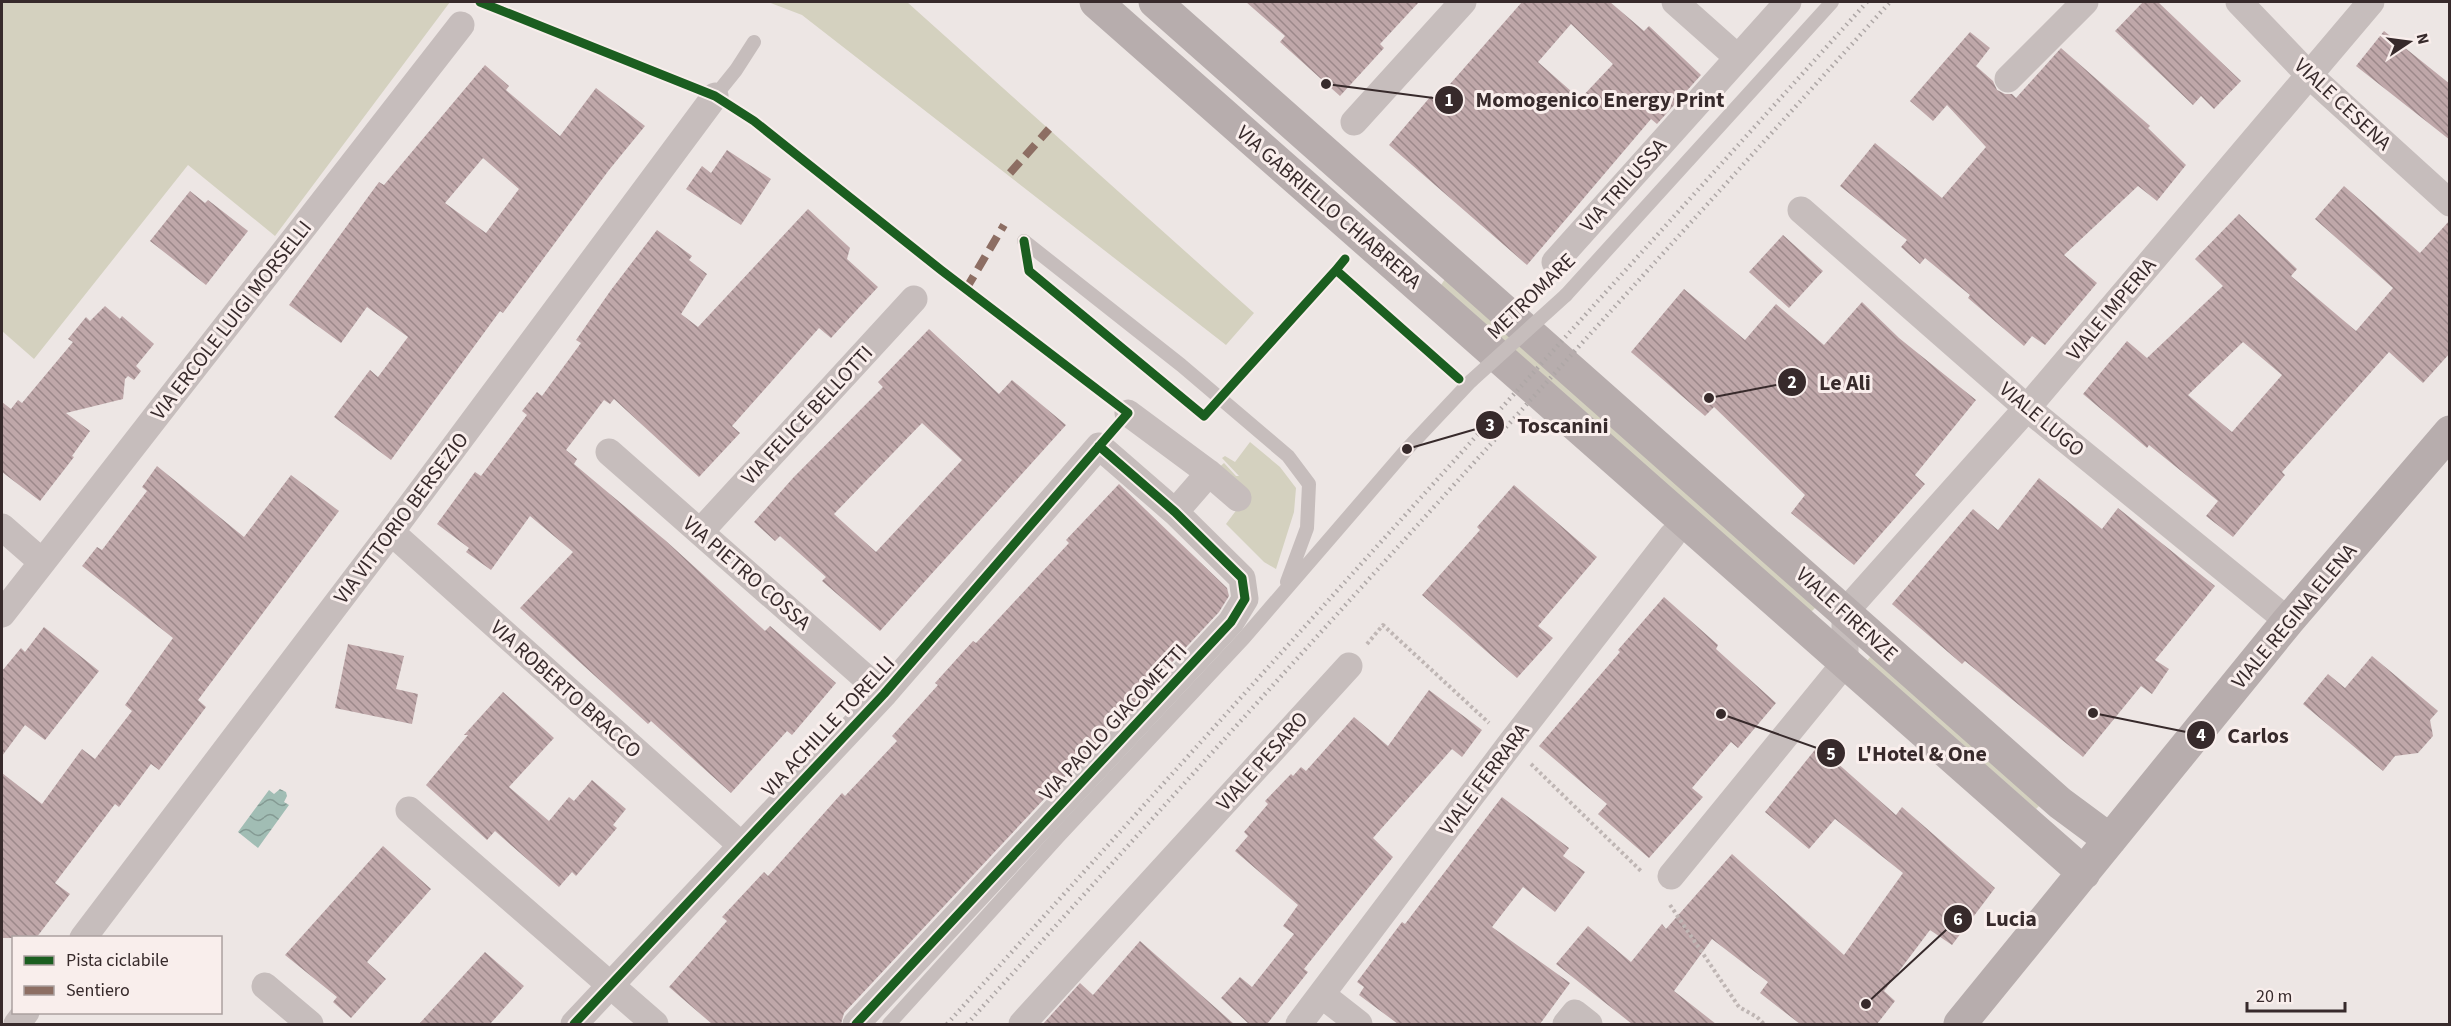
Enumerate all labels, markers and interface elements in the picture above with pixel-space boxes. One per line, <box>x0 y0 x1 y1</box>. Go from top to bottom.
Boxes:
north arrow <box>2379 12 2439 72</box>
text: N <box>2411 31 2435 47</box>
street label: VIALE CESENA <box>2288 51 2399 158</box>
callout: Momogenico Energy Print <box>1434 80 1737 120</box>
text: Momogenico Energy Print <box>1476 84 1725 116</box>
text: 1 <box>1444 88 1454 113</box>
street label: VIA GABRIELLO CHIABRERA <box>1230 118 1428 296</box>
street label: VIA TRILUSSA <box>1573 131 1674 239</box>
street label: VIA ERCOLE LUIGI MORSELLI <box>143 214 319 426</box>
street label: METROMARE <box>1480 246 1582 346</box>
street label: VIALE IMPERIA <box>2059 251 2163 367</box>
street label: VIA FELICE BELLOTTI <box>734 339 880 491</box>
callout: Le Ali <box>1777 362 1883 402</box>
text: Le Ali <box>1819 367 1871 399</box>
text: 2 <box>1787 370 1797 395</box>
street label: VIALE LUGO <box>1993 374 2091 464</box>
callout: Toscanini <box>1475 405 1621 445</box>
text: Toscanini <box>1517 410 1609 442</box>
text: 3 <box>1485 413 1495 438</box>
street label: VIA VITTORIO BERSEZIO <box>326 426 476 610</box>
street label: VIA PIETRO COSSA <box>677 509 818 637</box>
street label: VIALE REGINA ELENA <box>2224 536 2364 695</box>
street label: VIALE FIRENZE <box>1789 560 1905 668</box>
street label: VIA ROBERTO BRACCO <box>484 613 648 765</box>
street label: VIA PAOLO GIACOMETTI <box>1032 637 1194 807</box>
street label: VIA ACHILLE TORELLI <box>754 649 902 803</box>
street label: VIALE PESARO <box>1209 705 1315 817</box>
callout: Carlos <box>2186 715 2301 755</box>
street label: VIALE FERRARA <box>1432 716 1536 841</box>
text: Carlos <box>2227 720 2289 752</box>
text: 4 <box>2196 723 2206 748</box>
callout: L'Hotel & One <box>1816 733 1999 773</box>
text: L'Hotel & One <box>1857 738 1987 770</box>
text: 5 <box>1826 742 1836 767</box>
callout: Lucia <box>1943 899 2049 939</box>
text: Lucia <box>1985 903 2037 935</box>
text: 6 <box>1953 907 1963 932</box>
legend <box>12 936 222 1014</box>
text: Pista ciclabile <box>66 948 169 973</box>
scale bar <box>2247 975 2344 1013</box>
text: Sentiero <box>66 978 130 1003</box>
text: 20 m <box>2256 984 2292 1009</box>

